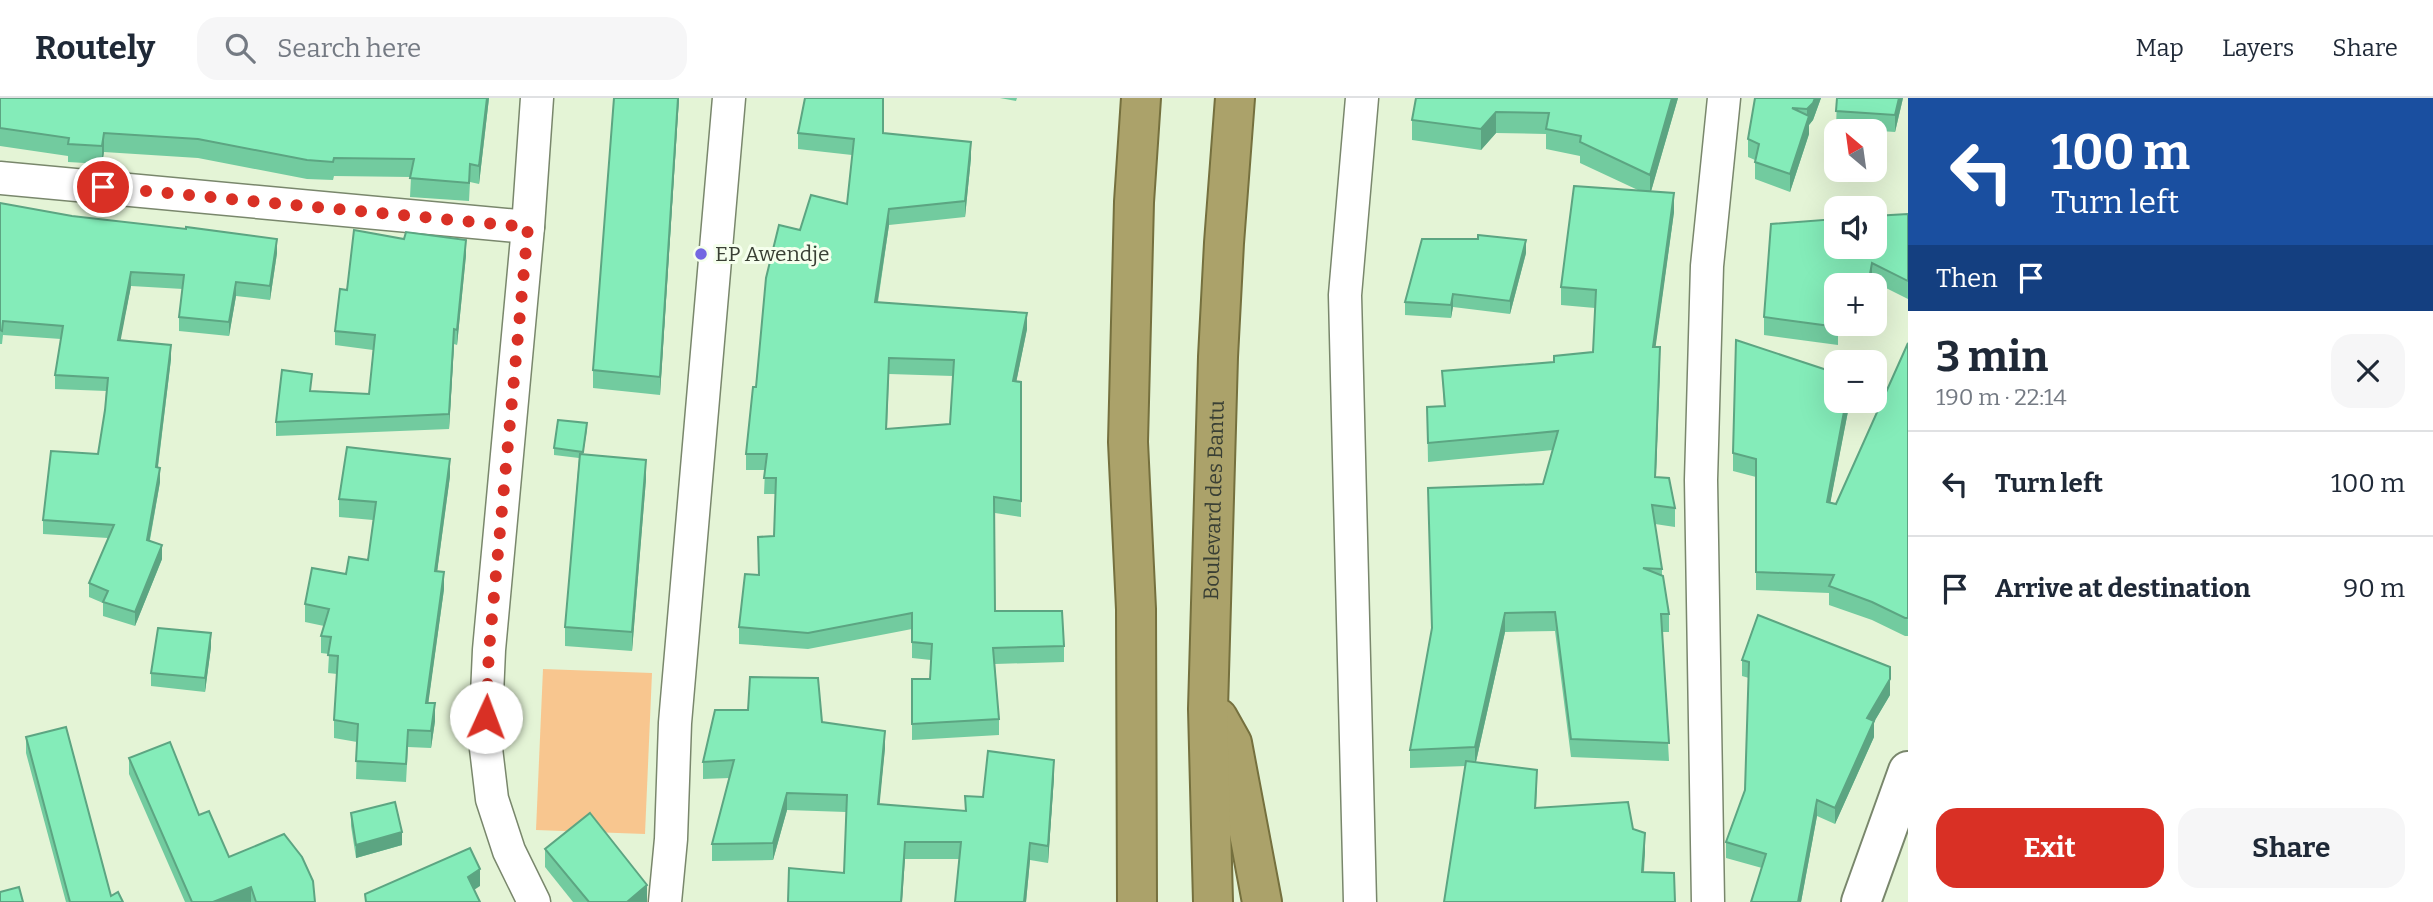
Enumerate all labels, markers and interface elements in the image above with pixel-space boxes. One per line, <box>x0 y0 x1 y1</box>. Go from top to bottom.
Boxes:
search box <box>197 17 687 80</box>
text: Routely <box>35 28 155 68</box>
icon: search <box>221 29 259 67</box>
text: Search here <box>277 33 421 64</box>
text: Map <box>2136 34 2184 62</box>
text: Layers <box>2222 34 2294 62</box>
text: Share <box>2332 34 2398 62</box>
north arrow <box>1824 119 1886 182</box>
map controls <box>1824 119 1887 413</box>
text: 100 m <box>2051 123 2190 182</box>
icon: left <box>1936 126 2027 217</box>
pin <box>73 157 133 217</box>
icon: arrive <box>84 168 122 206</box>
text: Turn left <box>2051 183 2179 221</box>
button: sound <box>1824 196 1887 259</box>
place label: EP Awendje <box>715 241 830 267</box>
marker: EP Awendje <box>693 246 709 262</box>
icon: arrive <box>2012 259 2050 297</box>
text: Then <box>1936 263 1998 294</box>
button: + <box>1824 273 1887 336</box>
text: 3 min <box>1936 332 2048 382</box>
button: close <box>2331 334 2405 408</box>
button: − <box>1824 350 1887 413</box>
text: 190 m · 22:14 <box>1936 383 2067 411</box>
street label: Boulevard des Bantu <box>1198 400 1230 600</box>
icon: left <box>1936 465 1974 503</box>
text: Turn left <box>1995 468 2103 499</box>
text: 100 m <box>2331 468 2405 499</box>
icon: arrive <box>1936 570 1974 608</box>
text: Arrive at destination <box>1995 573 2250 604</box>
text: 90 m <box>2343 573 2405 604</box>
position arrow <box>449 680 523 754</box>
button: Exit <box>1936 808 2164 888</box>
button: Share <box>2178 808 2405 888</box>

